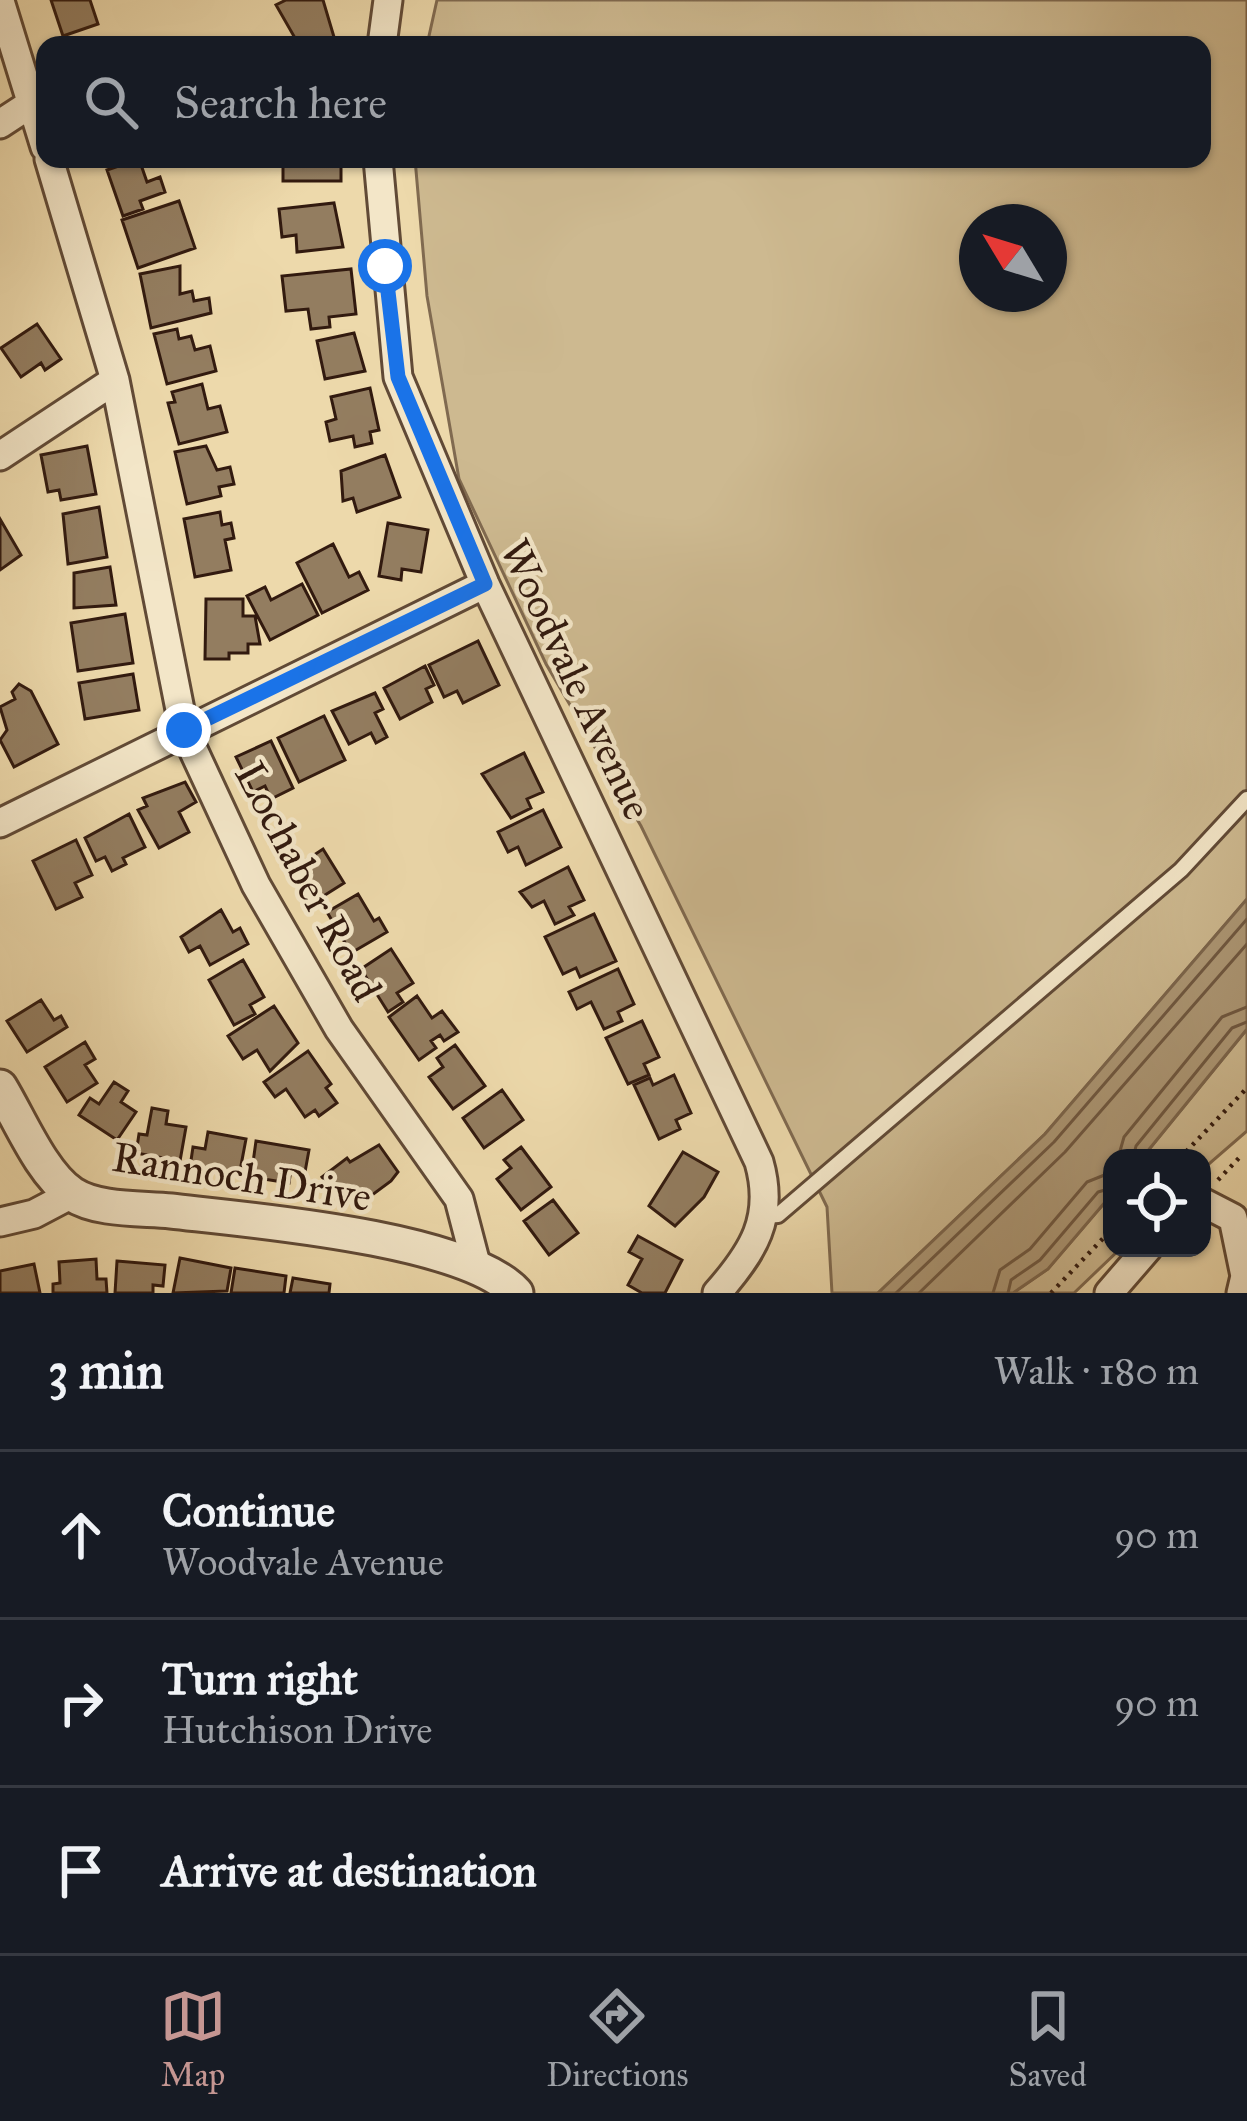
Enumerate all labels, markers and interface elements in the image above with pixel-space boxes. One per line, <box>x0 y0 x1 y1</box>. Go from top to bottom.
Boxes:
search box <box>36 36 1211 168</box>
icon: search <box>78 69 144 135</box>
text: Search here <box>174 75 387 130</box>
north arrow <box>959 204 1067 312</box>
route start <box>358 239 412 293</box>
street label: Woodvale Avenue <box>488 531 664 828</box>
route end <box>157 703 211 757</box>
street label: Lochaber Road <box>223 753 393 1010</box>
street label: Rannoch Drive <box>109 1131 375 1223</box>
map controls <box>1103 1149 1211 1257</box>
button: locate <box>1103 1149 1211 1257</box>
text: 3 min <box>48 1340 164 1402</box>
text: Walk · 180 m <box>993 1347 1199 1395</box>
text: Continue <box>162 1483 335 1538</box>
icon: ahead <box>48 1502 114 1568</box>
text: 90 m <box>1114 1511 1199 1559</box>
text: Woodvale Avenue <box>162 1538 444 1586</box>
text: Turn right <box>162 1651 358 1706</box>
icon: right <box>48 1670 114 1736</box>
text: 90 m <box>1114 1679 1199 1727</box>
text: Hutchison Drive <box>162 1706 433 1754</box>
icon: arrive <box>48 1838 114 1904</box>
text: Arrive at destination <box>162 1843 537 1898</box>
tab: Map <box>160 1983 226 2095</box>
tab: Directions <box>546 1983 688 2095</box>
tab: Saved <box>1009 1983 1087 2095</box>

